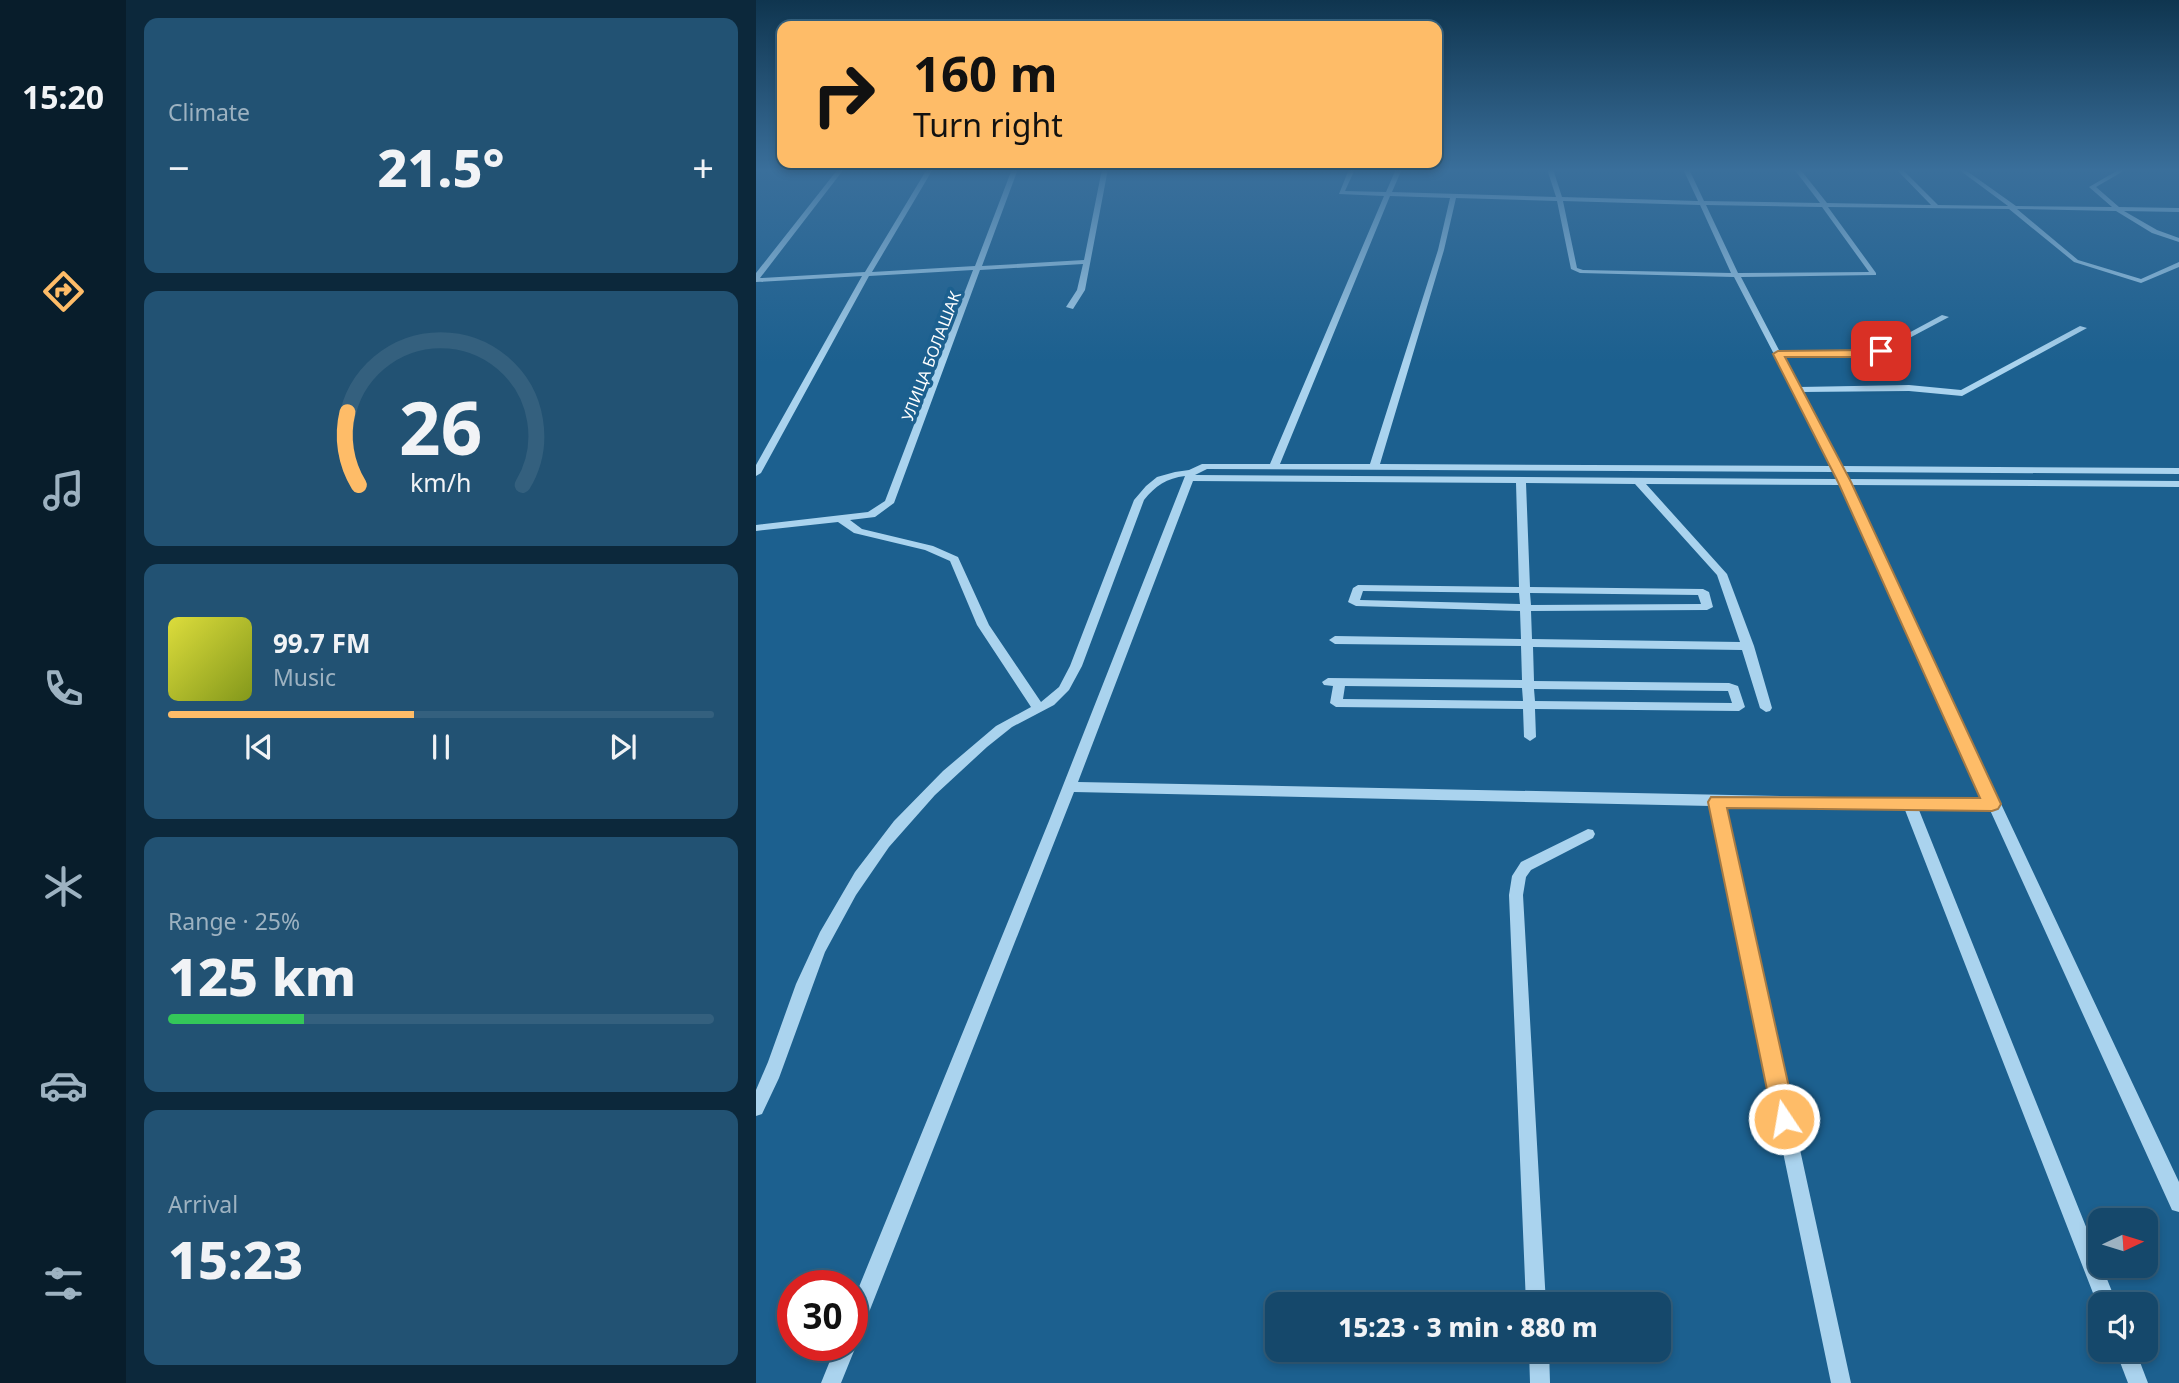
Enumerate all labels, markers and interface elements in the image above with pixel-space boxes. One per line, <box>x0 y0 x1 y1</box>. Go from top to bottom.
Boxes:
text: 160 m <box>913 40 1058 106</box>
icon: right <box>798 49 889 140</box>
text: 15:20 <box>22 75 104 118</box>
text: Climate <box>168 96 250 128</box>
text: Turn right <box>913 103 1063 146</box>
text: 21.5° <box>378 131 504 202</box>
text: − <box>168 141 190 193</box>
text: + <box>692 141 714 193</box>
icon: directions <box>39 267 88 316</box>
street label: УЛИЦА БОЛАШАК <box>896 288 966 424</box>
pin <box>1851 321 1911 381</box>
icon: arrive <box>1862 332 1900 370</box>
text: 26 <box>399 377 483 476</box>
text: km/h <box>410 464 472 498</box>
icon: music <box>39 466 88 515</box>
text: 99.7 FM <box>273 625 370 661</box>
text: Music <box>273 661 336 693</box>
icon: phone <box>39 664 88 713</box>
icon: previous <box>240 728 278 766</box>
icon: pause <box>422 728 460 766</box>
icon: next <box>604 728 642 766</box>
icon: climate <box>39 862 88 911</box>
text: Range · 25% <box>168 905 300 937</box>
text: 125 km <box>168 940 356 1011</box>
icon: car <box>39 1061 88 1110</box>
position arrow <box>1747 1082 1821 1156</box>
text: Arrival <box>168 1188 238 1220</box>
north arrow <box>2088 1208 2158 1278</box>
map controls <box>2088 1208 2158 1362</box>
text: 15:23 <box>168 1223 303 1294</box>
icon: filters <box>39 1259 88 1308</box>
speed limit sign: 30 <box>777 1270 868 1361</box>
button: sound <box>2088 1292 2158 1362</box>
text: 15:23 · 3 min · 880 m <box>1338 1309 1598 1345</box>

